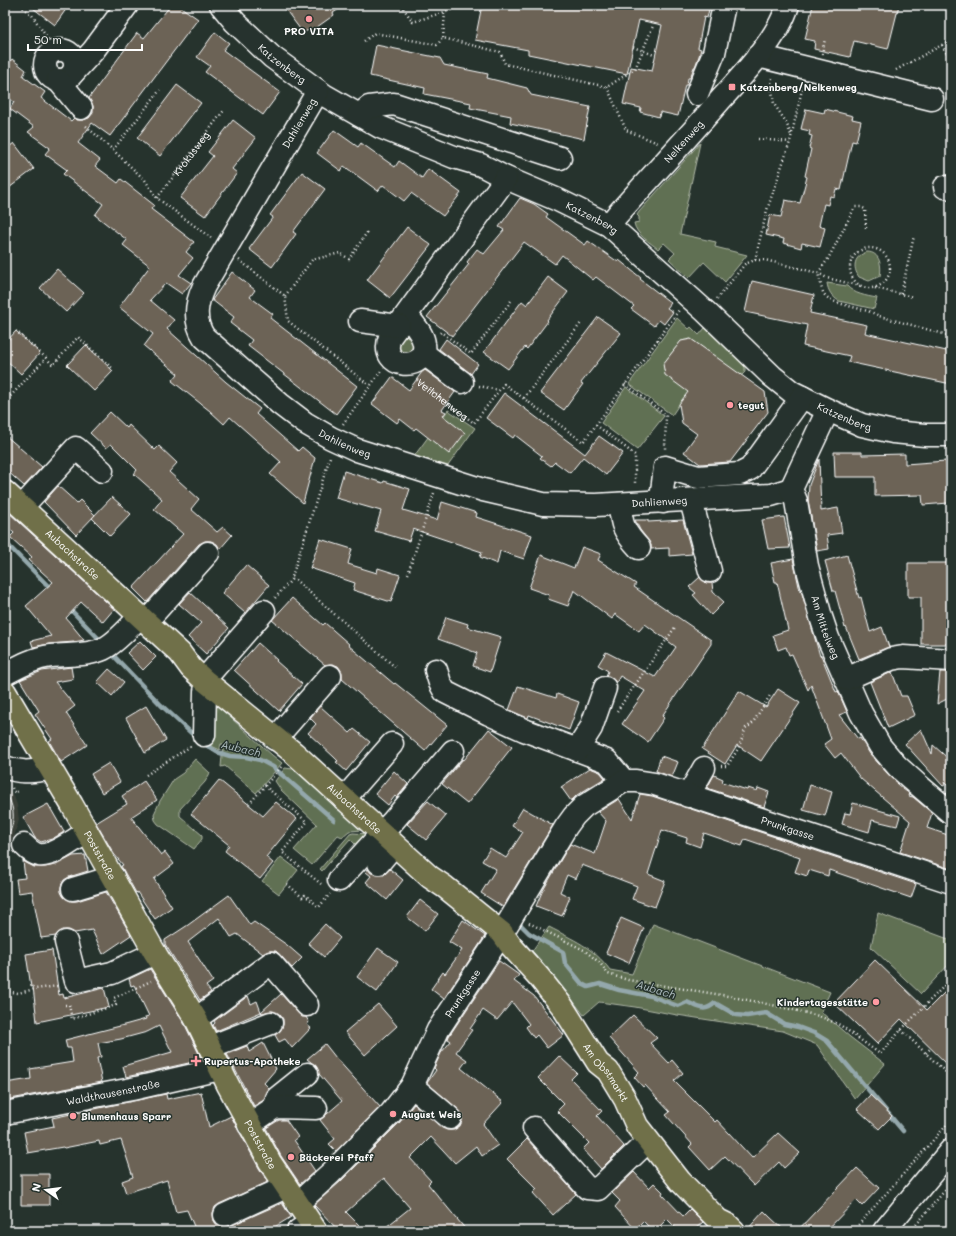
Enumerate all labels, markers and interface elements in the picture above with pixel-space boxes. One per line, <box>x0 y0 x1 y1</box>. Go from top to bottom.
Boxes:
marker: PRO VITA <box>304 14 314 24</box>
place label: PRO VITA <box>284 24 334 38</box>
scale bar <box>28 26 142 52</box>
text: 50 m <box>34 31 62 47</box>
street label: Katzenberg <box>255 40 309 87</box>
place label: Katzenberg/Nelkenweg <box>740 80 857 94</box>
marker: Katzenberg/Nelkenweg <box>727 82 737 92</box>
street label: Dahlienweg <box>279 95 319 151</box>
street label: Nelkenweg <box>661 117 707 166</box>
street label: Krokusweg <box>169 128 213 179</box>
street label: Katzenberg <box>564 198 622 237</box>
street label: Veilchenweg <box>414 375 471 423</box>
place label: tegut <box>738 398 765 412</box>
street label: Katzenberg <box>815 399 873 434</box>
marker: tegut <box>725 400 735 410</box>
street label: Dahlienweg <box>316 425 373 461</box>
street label: Dahlienweg <box>631 493 688 510</box>
street label: Aubachstraße <box>42 526 103 583</box>
street label: Am Mittelweg <box>808 594 843 661</box>
water label: Aubach <box>220 736 262 760</box>
street label: Aubachstraße <box>324 780 385 837</box>
street label: Prunkgasse <box>759 813 816 843</box>
street label: Poststraße <box>81 828 120 882</box>
street label: Prunkgasse <box>441 966 483 1020</box>
water label: Aubach <box>635 976 677 1002</box>
place label: Kindertagesstätte <box>777 995 868 1009</box>
marker: Kindertagesstätte <box>871 997 881 1007</box>
street label: Am Obstmarkt <box>580 1040 632 1104</box>
place label: Rupertus-Apotheke <box>204 1054 300 1068</box>
marker: Rupertus-Apotheke <box>191 1056 201 1066</box>
street label: Waldthausenstraße <box>65 1076 161 1108</box>
place label: August Weis <box>401 1107 461 1121</box>
place label: Blumenhaus Sparr <box>81 1109 171 1123</box>
marker: August Weis <box>388 1109 398 1119</box>
marker: Blumenhaus Sparr <box>68 1111 78 1121</box>
street label: Poststraße <box>241 1117 280 1172</box>
place label: Bäckerei Pfaff <box>299 1150 374 1164</box>
marker: Bäckerei Pfaff <box>286 1152 296 1162</box>
north arrow <box>26 1170 66 1210</box>
text: N <box>28 1182 44 1193</box>

